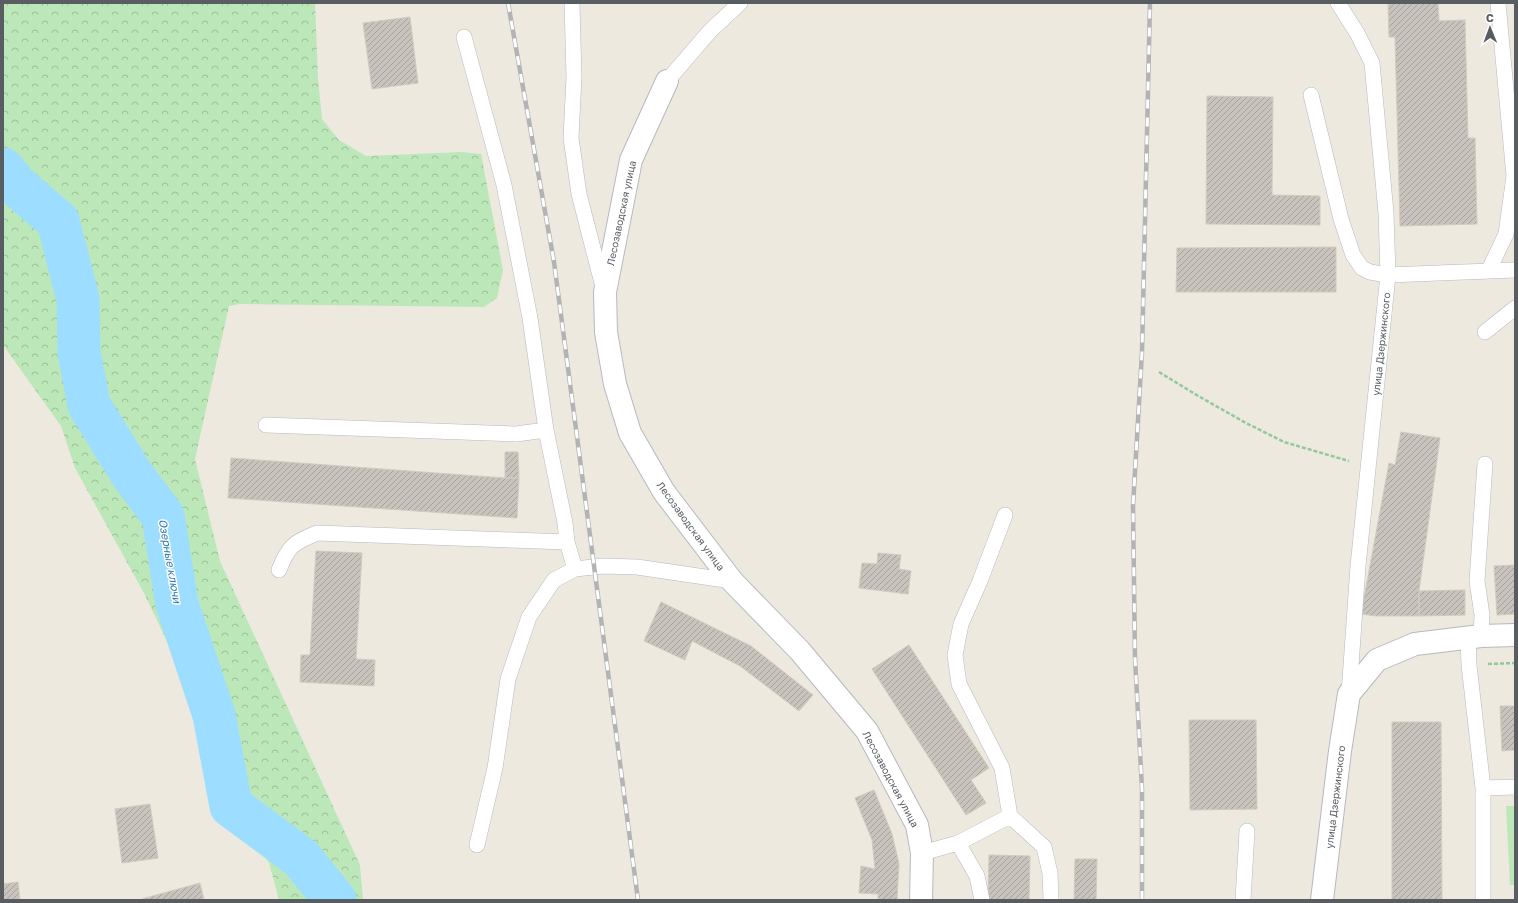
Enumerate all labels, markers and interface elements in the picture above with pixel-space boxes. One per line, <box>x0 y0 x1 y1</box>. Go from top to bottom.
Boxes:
north arrow <box>1470 8 1510 48</box>
text: С <box>1486 11 1494 24</box>
street label: Лесозаводская улица <box>604 159 638 267</box>
street label: улица Дзержинского <box>1370 292 1392 396</box>
street label: Лесозаводская улица <box>655 479 727 573</box>
water label: Озерные ключи <box>156 518 185 605</box>
street label: Лесозаводская улица <box>861 729 921 829</box>
street label: улица Дзержинского <box>1323 745 1347 849</box>

